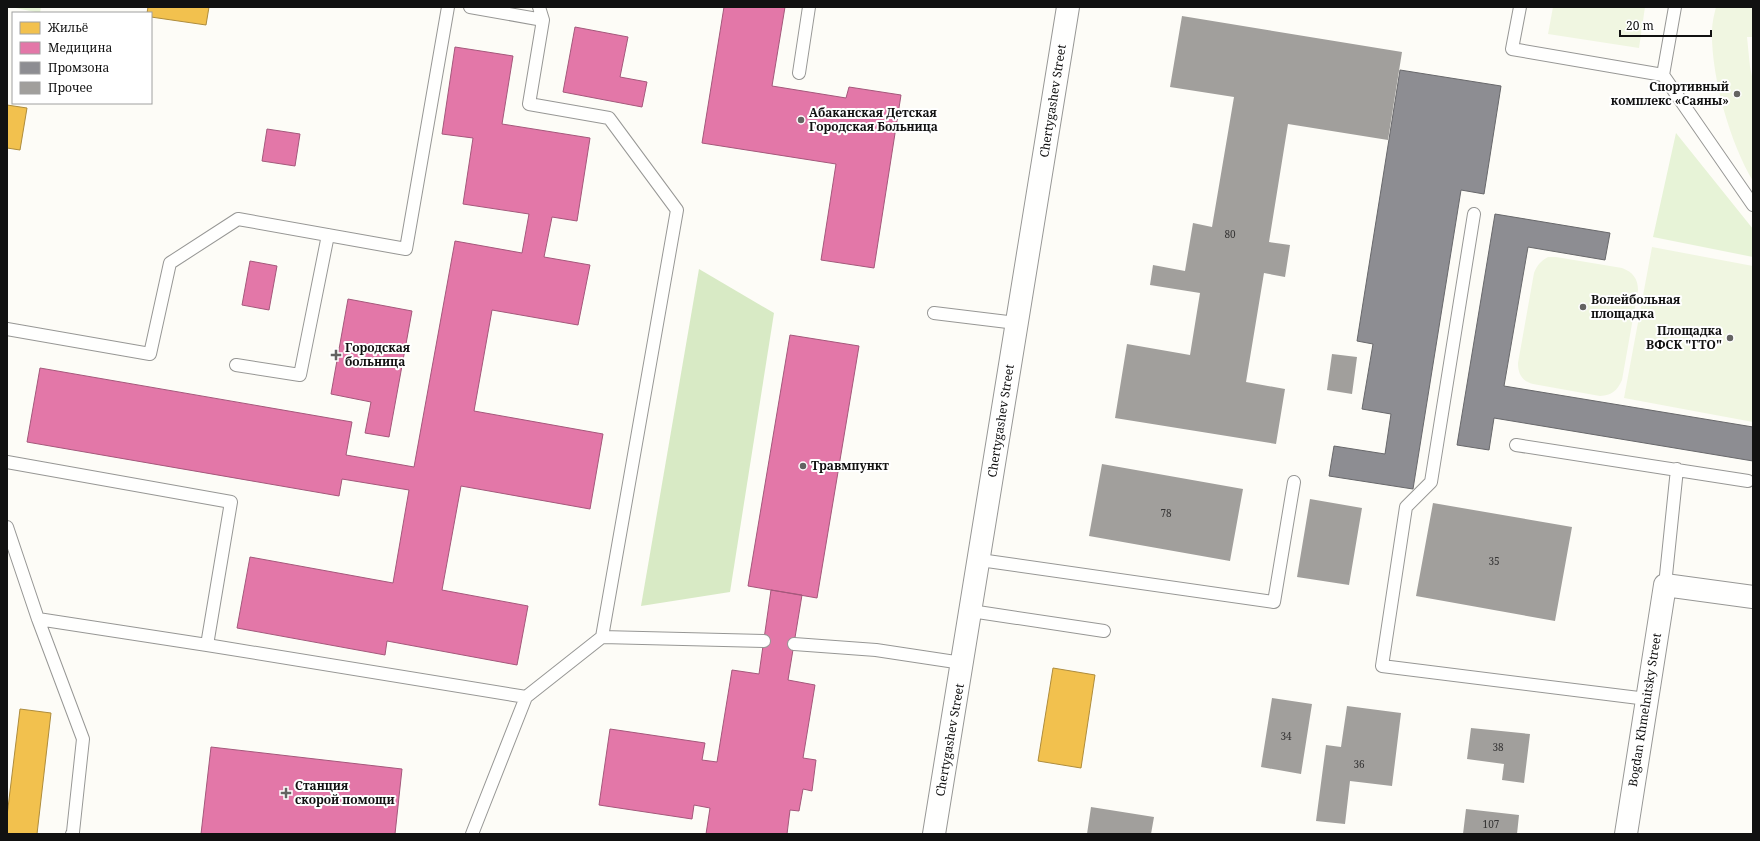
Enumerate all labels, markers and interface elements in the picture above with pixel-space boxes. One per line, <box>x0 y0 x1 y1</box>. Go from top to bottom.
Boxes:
legend <box>12 12 152 104</box>
scale bar <box>1620 12 1711 38</box>
text: 20 m <box>1626 17 1654 34</box>
text: Жильё <box>47 19 88 36</box>
text: Медицина <box>48 39 112 56</box>
street label: Chertygashev Street <box>1035 43 1070 159</box>
text: Промзона <box>48 59 110 76</box>
place label: Спортивный комплекс «Саяны» <box>1611 78 1729 109</box>
text: Прочее <box>48 79 92 96</box>
marker: Спортивный комплекс «Саяны» <box>1732 89 1742 99</box>
place label: Абаканская Детская Городская Больница <box>809 104 938 135</box>
marker: Абаканская Детская Городская Больница <box>796 115 806 125</box>
house number: 80 <box>1224 227 1236 241</box>
place label: Волейбольная площадка <box>1591 291 1681 322</box>
marker: Волейбольная площадка <box>1578 302 1588 312</box>
place label: Площадка ВФСК "ГТО" <box>1646 322 1722 353</box>
marker: Площадка ВФСК "ГТО" <box>1725 333 1735 343</box>
place label: Городская больница <box>345 339 411 370</box>
marker: Городская больница <box>330 349 342 361</box>
street label: Chertygashev Street <box>983 363 1018 479</box>
place label: Травмпункт <box>811 457 889 474</box>
marker: Травмпункт <box>798 461 808 471</box>
house number: 78 <box>1160 506 1172 520</box>
house number: 35 <box>1488 554 1500 568</box>
street label: Bogdan Khmelnitsky Street <box>1624 632 1665 788</box>
street label: Chertygashev Street <box>931 682 968 798</box>
house number: 34 <box>1280 729 1292 743</box>
house number: 38 <box>1492 740 1504 754</box>
house number: 36 <box>1353 757 1365 771</box>
place label: Станция скорой помощи <box>295 777 395 808</box>
marker: Станция скорой помощи <box>280 787 292 799</box>
house number: 107 <box>1483 817 1500 831</box>

